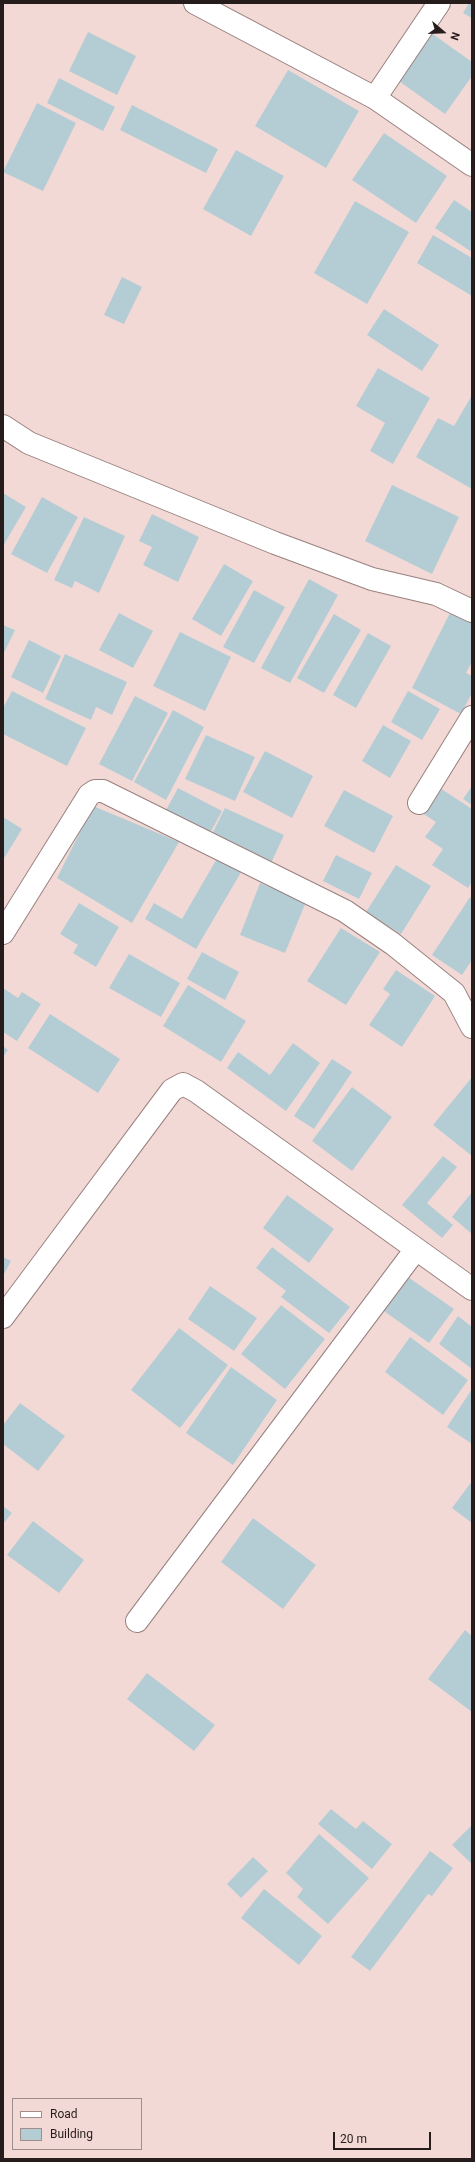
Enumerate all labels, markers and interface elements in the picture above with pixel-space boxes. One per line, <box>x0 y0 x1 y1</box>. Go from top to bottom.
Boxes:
north arrow <box>423 12 463 52</box>
text: N <box>447 30 462 42</box>
legend <box>12 2098 142 2150</box>
text: Road <box>50 2107 78 2121</box>
scale bar <box>335 2124 433 2150</box>
text: Building <box>50 2127 93 2141</box>
text: 20 m <box>340 2132 367 2146</box>

